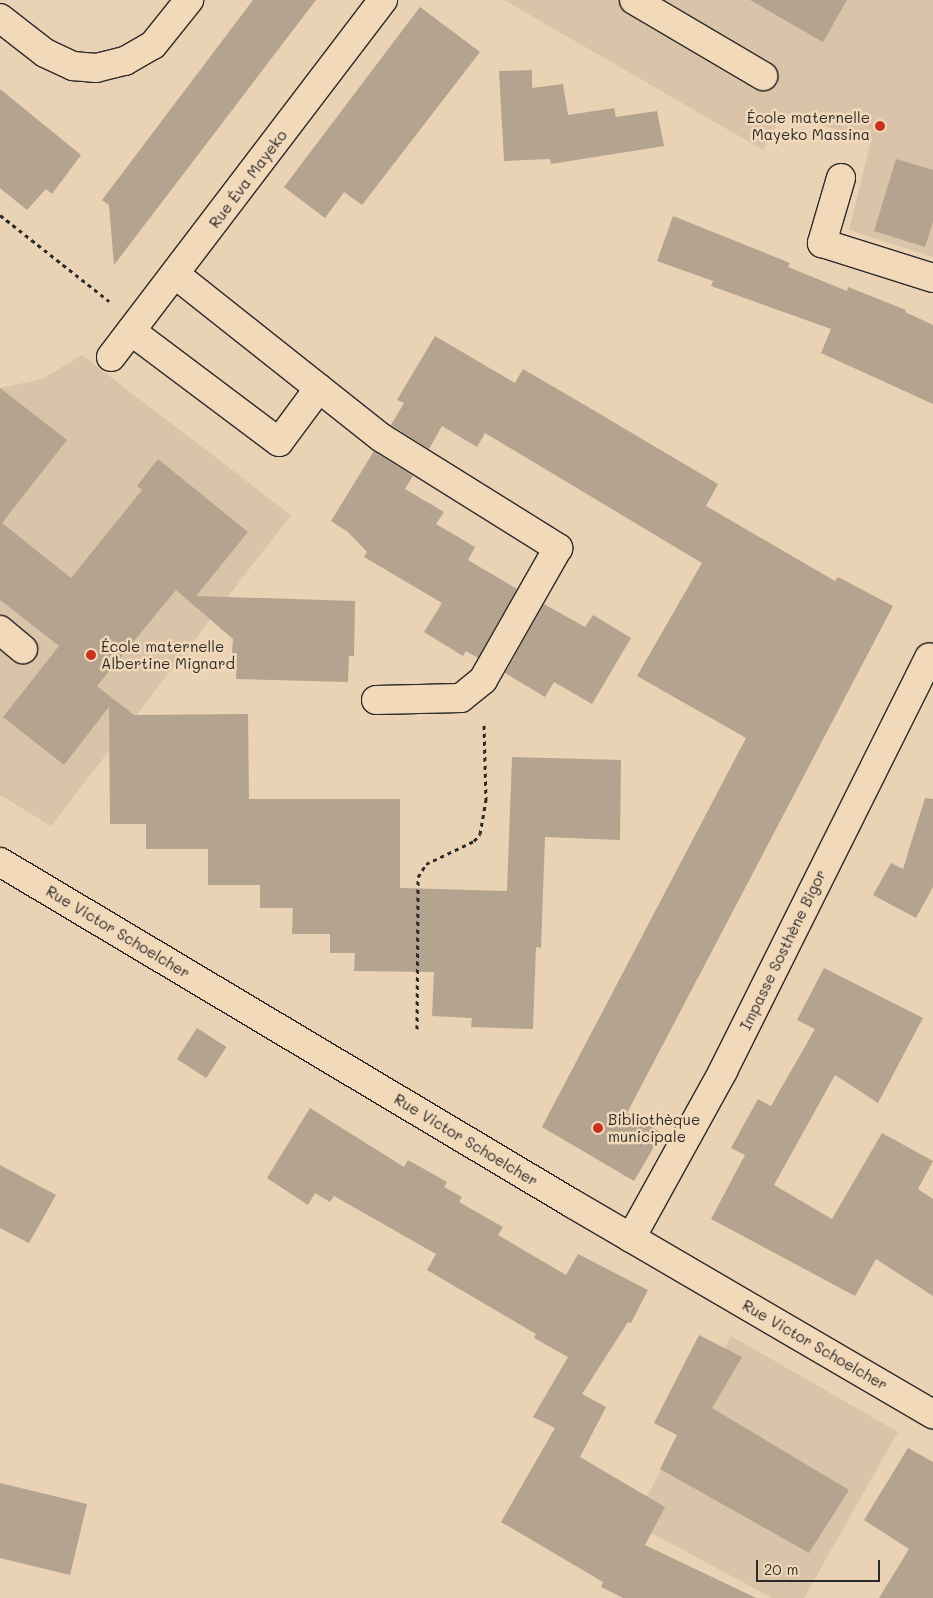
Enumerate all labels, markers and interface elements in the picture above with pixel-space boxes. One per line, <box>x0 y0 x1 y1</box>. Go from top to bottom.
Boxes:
place label: École maternelle Mayeko Massina <box>747 108 870 143</box>
marker: École maternelle Mayeko Massina <box>874 120 886 132</box>
street label: Rue Éva Mayeko <box>205 127 291 231</box>
place label: École maternelle Albertine Mignard <box>101 637 235 672</box>
marker: École maternelle Albertine Mignard <box>85 649 97 661</box>
street label: Impasse Sosthène Bigor <box>736 867 830 1033</box>
street label: Rue Victor Schoelcher <box>43 882 193 982</box>
street label: Rue Victor Schoelcher <box>391 1090 541 1190</box>
place label: Bibliothèque municipale <box>608 1110 700 1145</box>
marker: Bibliothèque municipale <box>592 1122 604 1134</box>
street label: Rue Victor Schoelcher <box>739 1296 891 1394</box>
scale bar <box>758 1550 882 1582</box>
text: 20 m <box>764 1559 798 1579</box>

